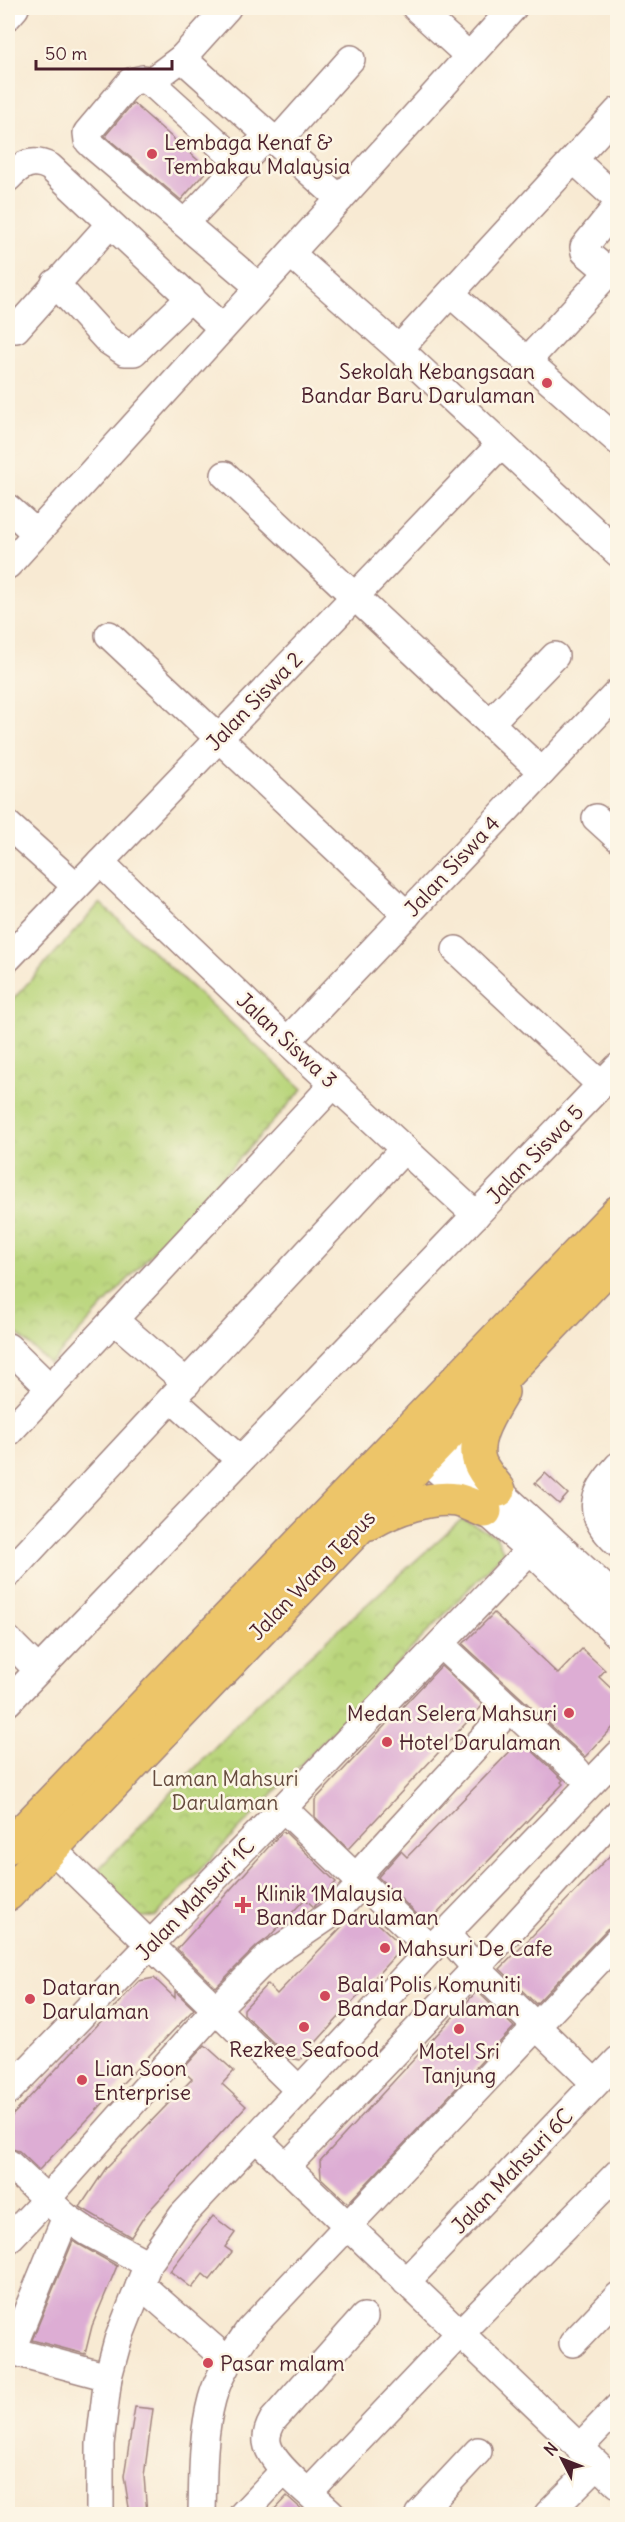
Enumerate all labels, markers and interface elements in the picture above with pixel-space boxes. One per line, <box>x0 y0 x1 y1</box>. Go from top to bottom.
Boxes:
scale bar <box>36 33 172 71</box>
text: 50 m <box>45 42 87 65</box>
place label: Lembaga Kenaf & Tembakau Malaysia <box>164 129 350 180</box>
marker: Lembaga Kenaf & Tembakau Malaysia <box>145 147 159 161</box>
place label: Sekolah Kebangsaan Bandar Baru Darulaman <box>301 358 535 409</box>
marker: Sekolah Kebangsaan Bandar Baru Darulaman <box>540 376 554 390</box>
street label: Jalan Siswa 2 <box>200 646 308 756</box>
street label: Jalan Siswa 4 <box>398 810 506 922</box>
street label: Jalan Siswa 3 <box>231 987 343 1093</box>
street label: Jalan Siswa 5 <box>481 1099 589 1209</box>
street label: Jalan Wang Tepus <box>243 1504 381 1646</box>
place label: Medan Selera Mahsuri <box>347 1700 557 1727</box>
marker: Medan Selera Mahsuri <box>562 1706 576 1720</box>
place label: Hotel Darulaman <box>399 1729 561 1756</box>
marker: Hotel Darulaman <box>380 1735 394 1749</box>
park label: Laman Mahsuri Darulaman <box>152 1765 298 1816</box>
street label: Jalan Mahsuri 1C <box>130 1832 260 1966</box>
place label: Klinik 1Malaysia Bandar Darulaman <box>256 1880 439 1931</box>
marker: Klinik 1Malaysia Bandar Darulaman <box>234 1896 252 1914</box>
place label: Mahsuri De Cafe <box>397 1935 553 1962</box>
marker: Mahsuri De Cafe <box>378 1941 392 1955</box>
place label: Balai Polis Komuniti Bandar Darulaman <box>337 1971 521 2022</box>
place label: Dataran Darulaman <box>42 1974 149 2025</box>
marker: Balai Polis Komuniti Bandar Darulaman <box>318 1989 332 2003</box>
marker: Dataran Darulaman <box>23 1992 37 2006</box>
marker: Rezkee Seafood <box>297 2020 311 2034</box>
marker: Motel Sri Tanjung <box>452 2022 466 2036</box>
place label: Rezkee Seafood <box>229 2036 379 2063</box>
place label: Motel Sri Tanjung <box>418 2038 500 2089</box>
place label: Lian Soon Enterprise <box>94 2055 191 2106</box>
marker: Lian Soon Enterprise <box>75 2073 89 2087</box>
street label: Jalan Mahsuri 6C <box>446 2103 579 2239</box>
place label: Pasar malam <box>220 2350 345 2377</box>
marker: Pasar malam <box>201 2356 215 2370</box>
north arrow <box>532 2429 592 2489</box>
text: N <box>540 2438 562 2460</box>

